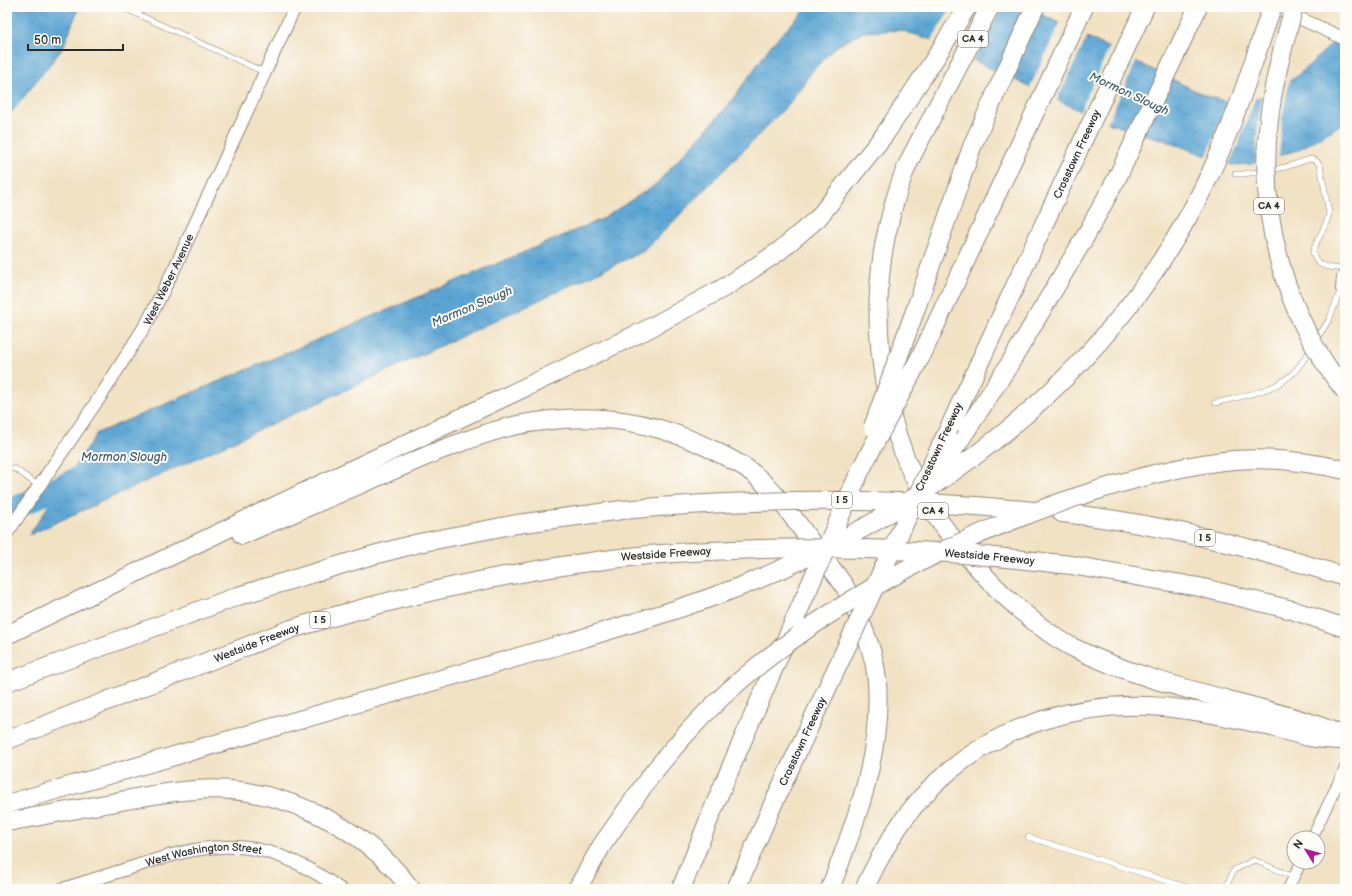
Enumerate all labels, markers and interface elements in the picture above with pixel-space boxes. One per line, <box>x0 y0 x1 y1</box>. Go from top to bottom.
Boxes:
scale bar <box>28 26 123 52</box>
road number: CA 4 <box>958 31 988 47</box>
text: 50 m <box>34 33 61 48</box>
water label: Mormon Slough <box>1087 69 1172 119</box>
street label: Crosstown Freeway <box>1050 108 1103 201</box>
road number: CA 4 <box>1254 198 1284 214</box>
street label: West Weber Avenue <box>141 231 196 327</box>
water label: Mormon Slough <box>429 283 515 331</box>
street label: Crosstown Freeway <box>913 401 965 493</box>
water label: Mormon Slough <box>81 450 167 465</box>
road number: I 5 <box>832 492 852 508</box>
road number: CA 4 <box>918 503 948 519</box>
road number: I 5 <box>1195 530 1215 546</box>
street label: Westside Freeway <box>621 544 712 564</box>
street label: Westside Freeway <box>944 546 1035 567</box>
road number: I 5 <box>310 612 330 628</box>
street label: Westside Freeway <box>212 620 301 665</box>
street label: Crosstown Freeway <box>776 695 829 788</box>
north arrow <box>1286 830 1326 870</box>
text: N <box>1291 837 1306 851</box>
street label: West Washington Street <box>144 840 264 869</box>

